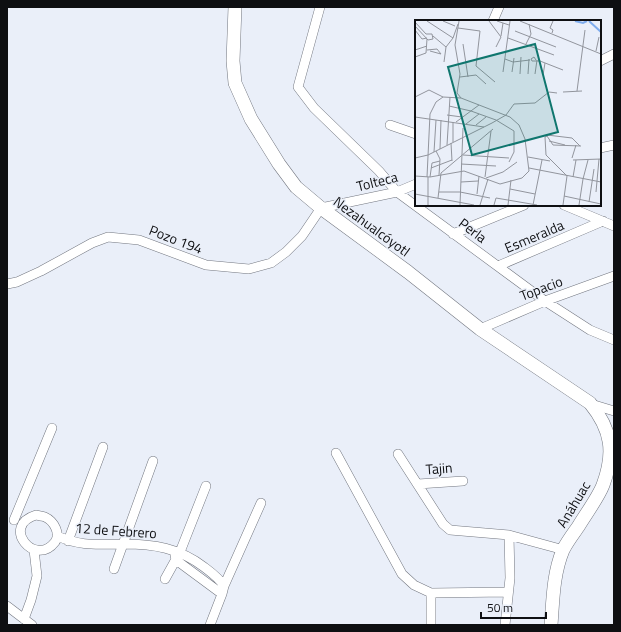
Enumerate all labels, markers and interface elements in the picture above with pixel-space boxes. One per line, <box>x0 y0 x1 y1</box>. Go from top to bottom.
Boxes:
inset map <box>415 20 601 206</box>
street label: Tolteca <box>354 166 400 196</box>
street label: Nezahualcóyotl <box>329 191 415 261</box>
street label: Perla <box>455 212 491 248</box>
street label: Esmeralda <box>501 214 567 258</box>
street label: Pozo 194 <box>146 219 206 259</box>
street label: Topacio <box>516 270 566 306</box>
street label: Tajin <box>425 457 453 479</box>
street label: Anáhuac <box>551 477 595 531</box>
street label: 12 de Febrero <box>74 517 158 543</box>
scale bar <box>481 594 546 620</box>
text: 50 m <box>487 598 513 617</box>

